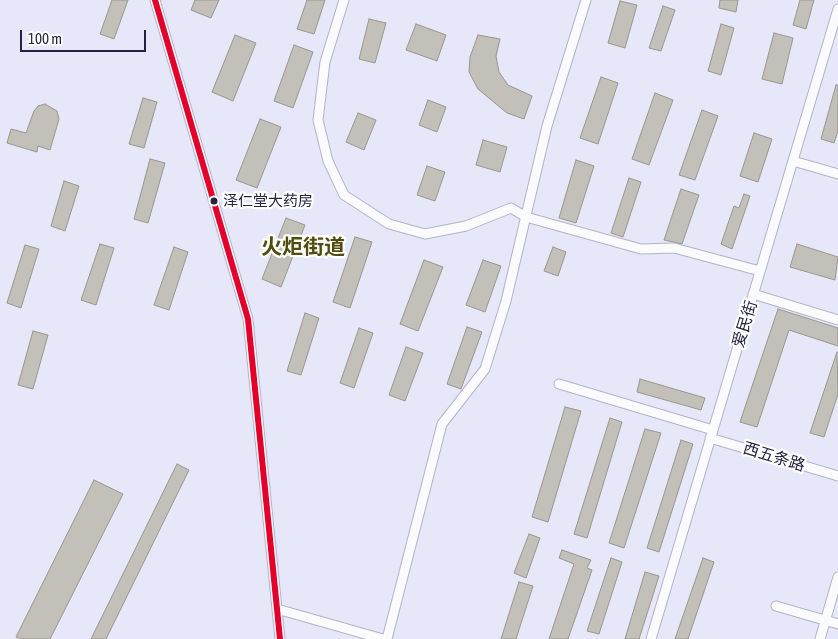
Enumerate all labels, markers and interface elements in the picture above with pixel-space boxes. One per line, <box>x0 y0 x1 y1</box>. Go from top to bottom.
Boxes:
scale bar <box>22 20 149 52</box>
text: 100 m <box>28 30 62 47</box>
place label: 泽仁堂大药房 <box>223 192 313 210</box>
marker: 泽仁堂大药房 <box>209 196 219 206</box>
district label: 火炬街道 <box>261 234 345 260</box>
street label: 爱民街 <box>729 298 761 350</box>
street label: 西五条路 <box>741 438 807 476</box>

